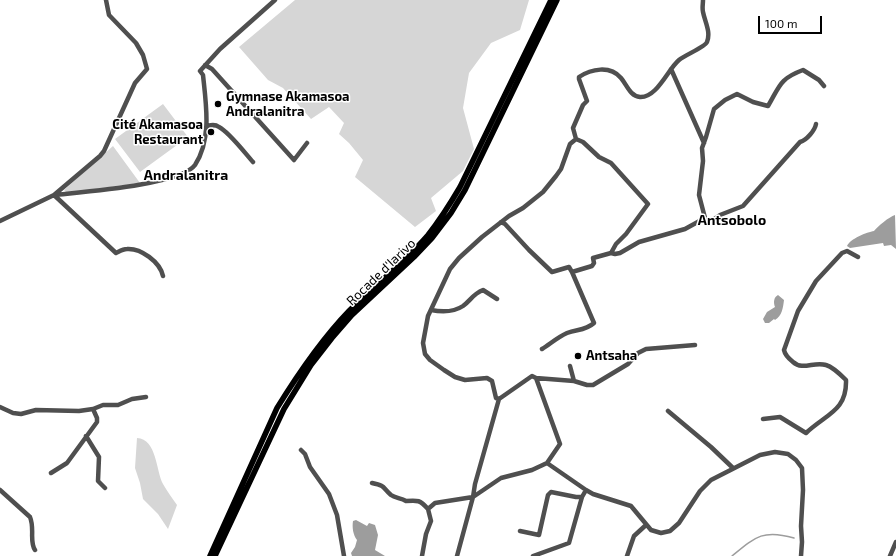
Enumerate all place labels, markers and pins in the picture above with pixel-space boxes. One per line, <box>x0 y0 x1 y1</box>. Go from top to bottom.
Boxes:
place label: Gymnase Akamasoa Andralanitra <box>226 89 350 120</box>
marker: Gymnase Akamasoa Andralanitra <box>213 99 223 109</box>
place label: Cité Akamasoa Restaurant <box>112 117 203 148</box>
marker: Cité Akamasoa Restaurant <box>206 127 216 137</box>
place label: Antsaha <box>586 348 637 364</box>
marker: Antsaha <box>573 351 583 361</box>

